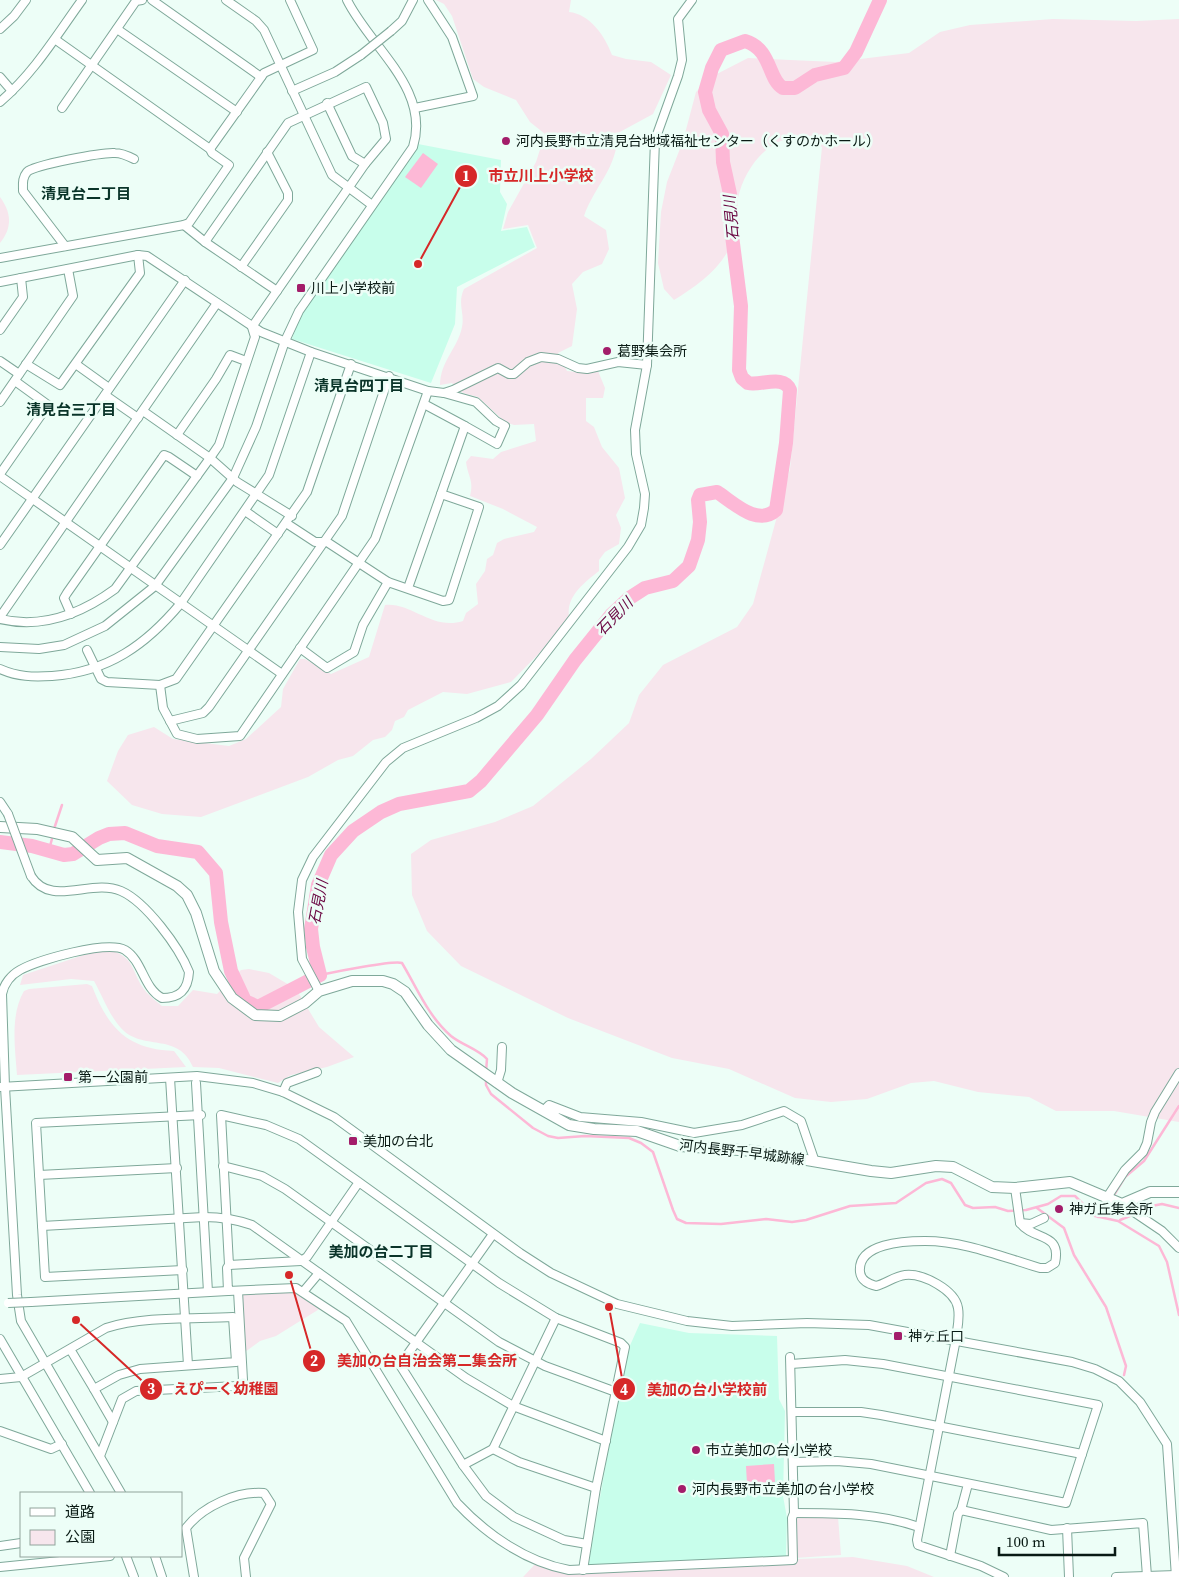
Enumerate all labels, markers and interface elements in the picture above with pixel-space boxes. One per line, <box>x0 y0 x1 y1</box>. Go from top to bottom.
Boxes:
place label: 河内長野市立清見台地域福祉センター（くすのかホール） <box>516 131 880 151</box>
marker: 河内長野市立清見台地域福祉センター（くすのかホール） <box>500 135 512 147</box>
callout: 市立川上小学校 <box>453 161 603 191</box>
text: 1 <box>462 165 470 186</box>
text: 市立川上小学校 <box>488 165 594 186</box>
district label: 清見台二丁目 <box>41 183 131 204</box>
water label: 石見川 <box>718 193 743 241</box>
place label: 川上小学校前 <box>311 278 395 298</box>
marker: 川上小学校前 <box>295 282 307 294</box>
place label: 葛野集会所 <box>617 341 687 361</box>
marker: 葛野集会所 <box>601 345 613 357</box>
district label: 清見台四丁目 <box>314 375 404 396</box>
district label: 清見台三丁目 <box>26 399 116 420</box>
water label: 石見川 <box>591 591 639 639</box>
water label: 石見川 <box>303 876 333 926</box>
place label: 第一公園前 <box>78 1067 148 1087</box>
marker: 第一公園前 <box>62 1071 74 1083</box>
place label: 美加の台北 <box>363 1131 433 1151</box>
street label: 河内長野千早城跡線 <box>678 1134 806 1170</box>
marker: 美加の台北 <box>347 1135 359 1147</box>
place label: 神ガ丘集会所 <box>1069 1199 1153 1219</box>
marker: 神ガ丘集会所 <box>1053 1203 1065 1215</box>
district label: 美加の台二丁目 <box>328 1241 434 1262</box>
place label: 神ヶ丘口 <box>908 1326 964 1346</box>
marker: 神ヶ丘口 <box>892 1330 904 1342</box>
callout: 美加の台自治会第二集会所 <box>302 1346 527 1376</box>
text: 2 <box>310 1350 318 1371</box>
text: 美加の台自治会第二集会所 <box>337 1350 517 1371</box>
callout: えぴーく幼稚園 <box>138 1374 288 1404</box>
callout: 美加の台小学校前 <box>612 1374 777 1404</box>
text: 3 <box>147 1378 155 1399</box>
text: えぴーく幼稚園 <box>173 1378 279 1399</box>
text: 4 <box>620 1379 628 1400</box>
text: 美加の台小学校前 <box>647 1379 767 1400</box>
place label: 市立美加の台小学校 <box>706 1440 832 1460</box>
marker: 市立美加の台小学校 <box>690 1444 702 1456</box>
place label: 河内長野市立美加の台小学校 <box>692 1479 874 1499</box>
marker: 河内長野市立美加の台小学校 <box>676 1483 688 1495</box>
legend <box>20 1492 182 1557</box>
text: 道路 <box>65 1501 95 1522</box>
scale bar <box>999 1524 1115 1556</box>
text: 公園 <box>65 1526 95 1547</box>
text: 100 m <box>1006 1531 1046 1552</box>

